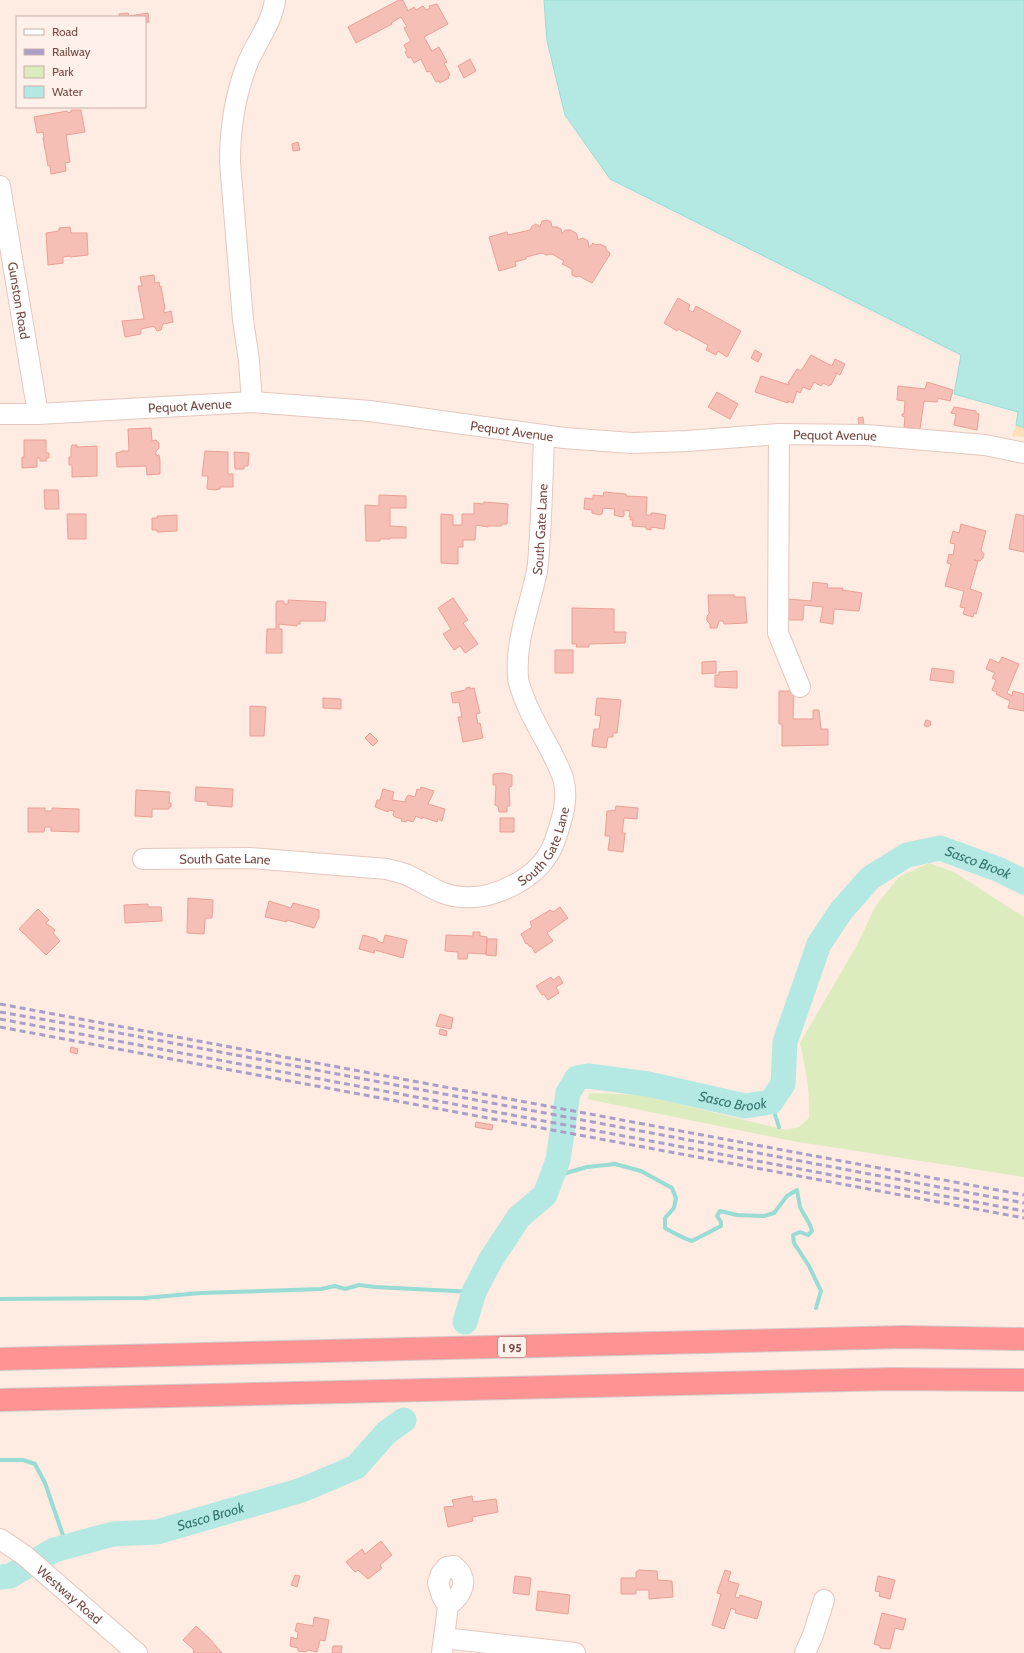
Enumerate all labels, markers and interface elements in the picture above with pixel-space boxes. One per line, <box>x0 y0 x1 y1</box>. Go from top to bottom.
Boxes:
legend <box>16 16 146 108</box>
text: Road <box>52 24 78 39</box>
text: Railway <box>52 44 90 59</box>
text: Park <box>52 64 74 79</box>
text: Water <box>52 84 83 99</box>
street label: Gunston Road <box>5 261 33 340</box>
street label: Pequot Avenue <box>148 395 232 416</box>
street label: Pequot Avenue <box>469 417 555 444</box>
street label: Pequot Avenue <box>793 426 878 444</box>
street label: South Gate Lane <box>528 483 550 576</box>
street label: South Gate Lane <box>514 805 572 889</box>
water label: Sasco Brook <box>943 842 1015 884</box>
street label: South Gate Lane <box>179 850 272 868</box>
water label: Sasco Brook <box>697 1087 769 1115</box>
road number: I 95 <box>498 1337 526 1357</box>
water label: Sasco Brook <box>175 1498 247 1535</box>
street label: Westway Road <box>33 1562 105 1627</box>

